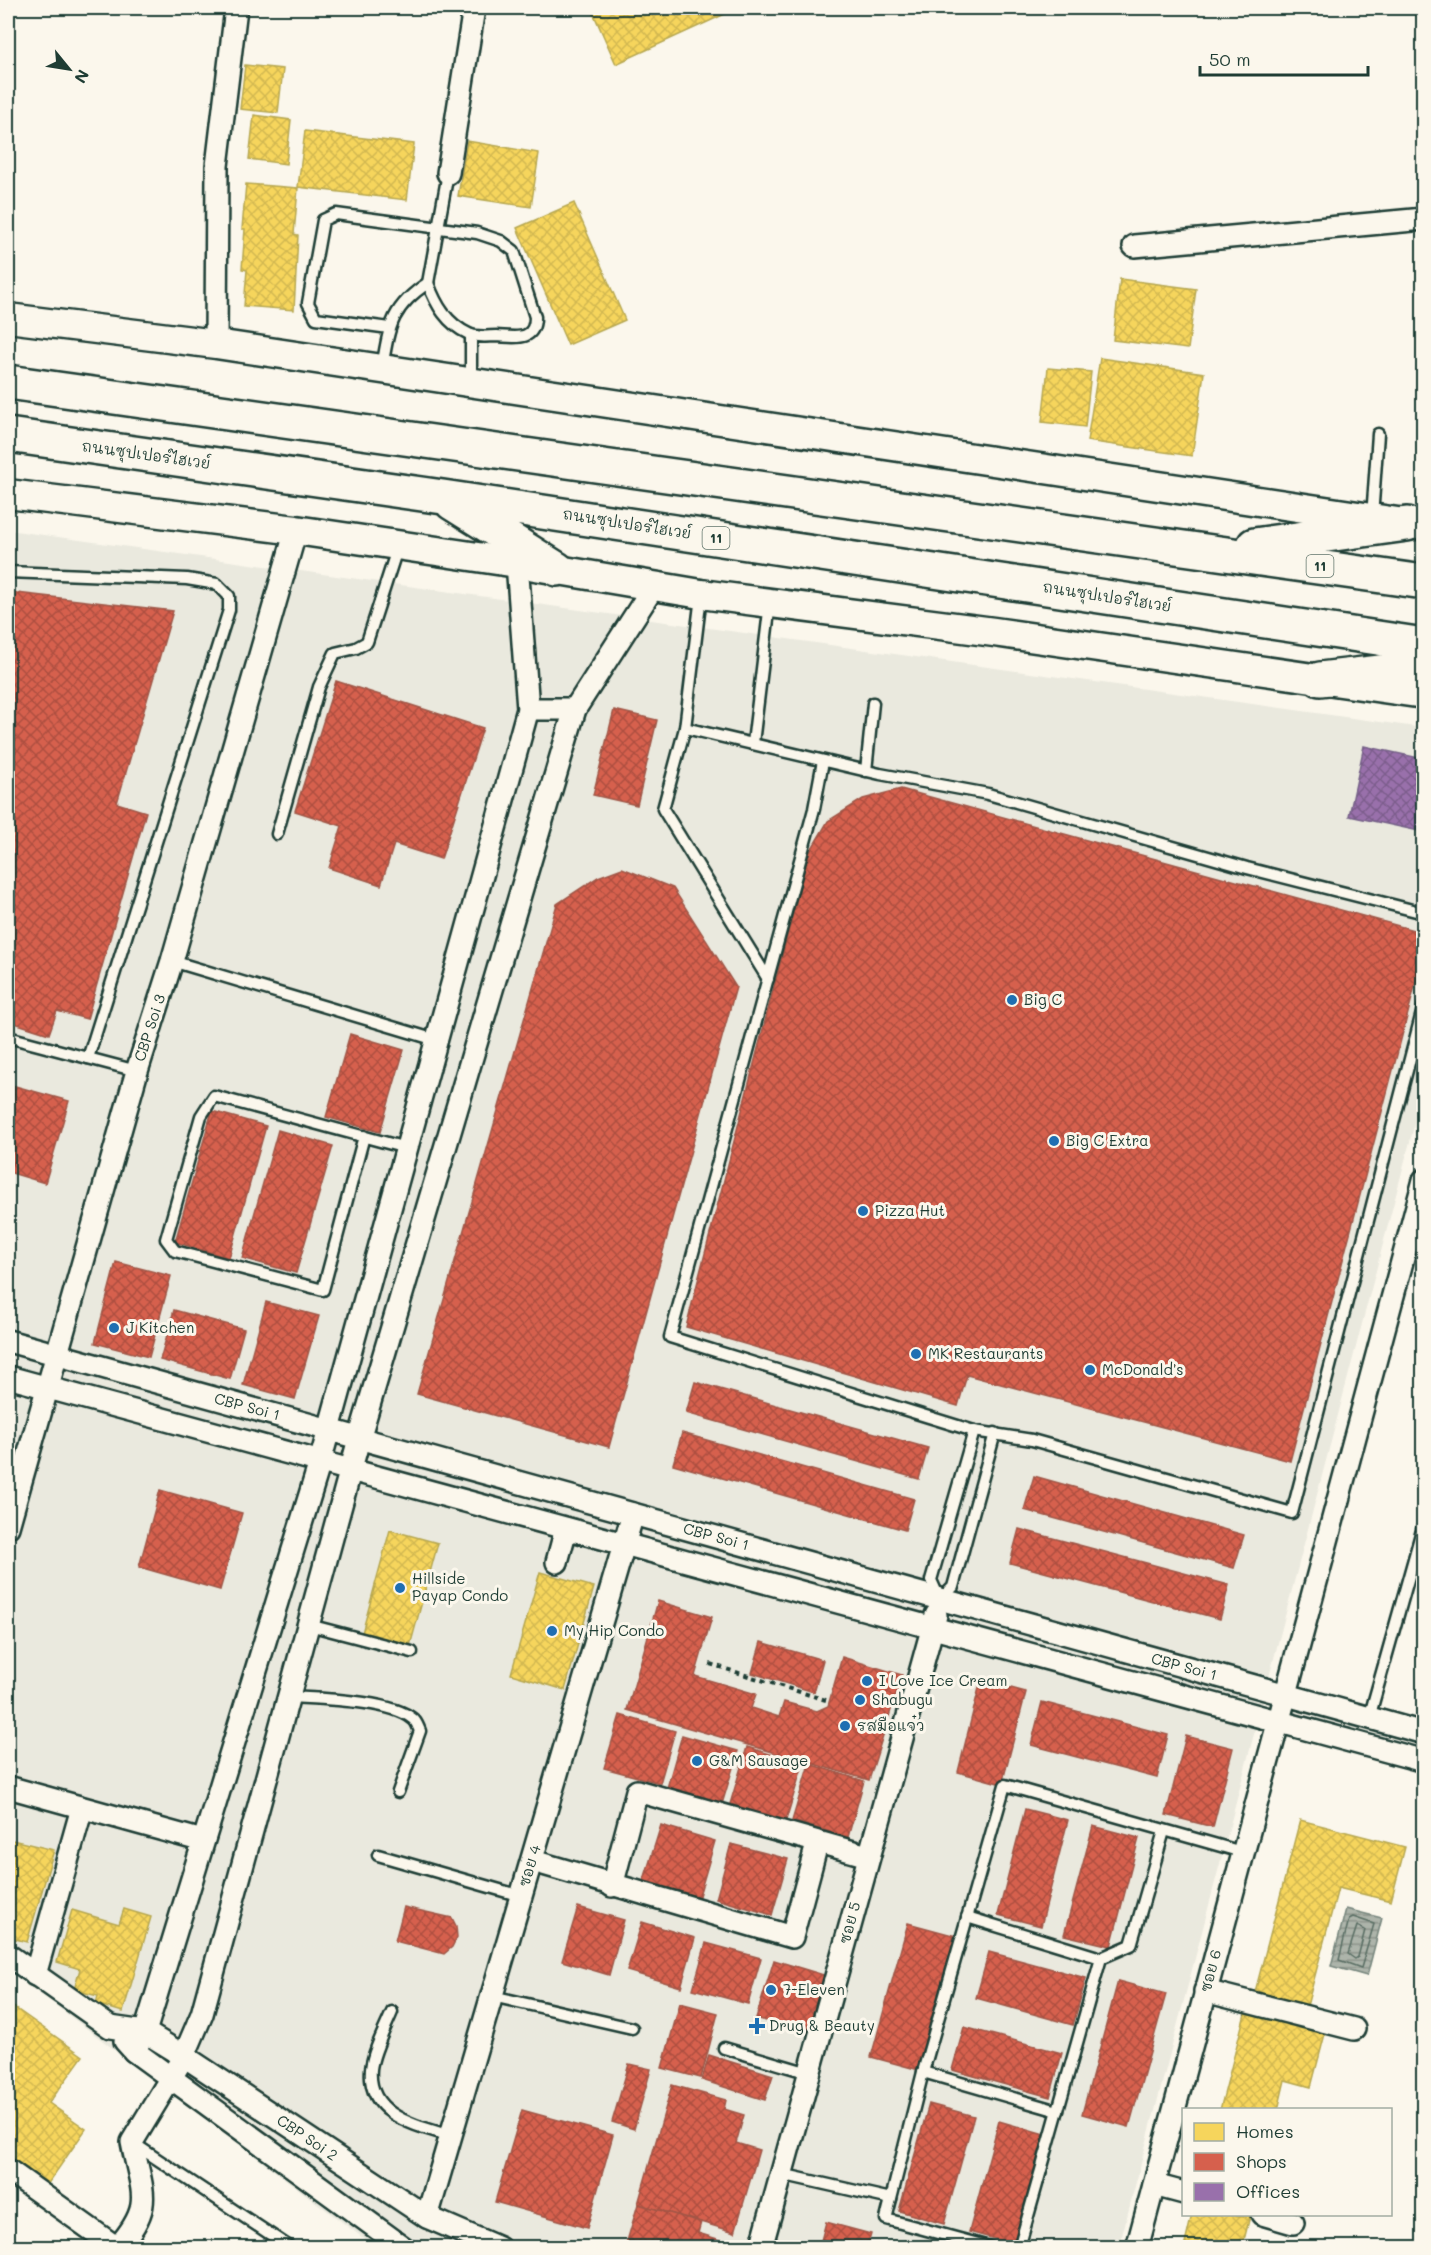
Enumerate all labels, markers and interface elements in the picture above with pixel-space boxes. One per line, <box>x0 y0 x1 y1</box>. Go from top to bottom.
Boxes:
north arrow <box>39 39 99 99</box>
scale bar <box>1200 39 1368 77</box>
text: 50 m <box>1209 47 1251 71</box>
text: N <box>70 66 95 87</box>
street label: ถนนซุปเปอร์ไฮเวย์ <box>80 435 212 475</box>
street label: ถนนซุปเปอร์ไฮเวย์ <box>561 503 693 545</box>
road number: 11 <box>702 527 730 549</box>
road number: 11 <box>1306 555 1334 577</box>
street label: ถนนซุปเปอร์ไฮเวย์ <box>1041 576 1173 618</box>
place label: Big C <box>1024 989 1062 1009</box>
street label: CBP Soi 3 <box>129 991 169 1064</box>
marker: Big C <box>1005 993 1019 1007</box>
place label: Big C Extra <box>1066 1130 1149 1150</box>
marker: Big C Extra <box>1047 1134 1061 1148</box>
place label: Pizza Hut <box>875 1200 945 1220</box>
marker: Pizza Hut <box>856 1204 870 1218</box>
place label: J Kitchen <box>126 1317 194 1337</box>
marker: J Kitchen <box>107 1321 121 1335</box>
place label: MK Restaurants <box>928 1343 1043 1363</box>
marker: MK Restaurants <box>909 1347 923 1361</box>
place label: McDonald's <box>1102 1359 1184 1379</box>
marker: McDonald's <box>1083 1363 1097 1377</box>
street label: CBP Soi 1 <box>212 1388 282 1424</box>
street label: CBP Soi 1 <box>681 1518 751 1554</box>
place label: Hillside Payap Condo <box>412 1568 508 1605</box>
marker: Hillside Payap Condo <box>393 1581 407 1595</box>
place label: My Hip Condo <box>564 1620 664 1640</box>
marker: My Hip Condo <box>545 1624 559 1638</box>
street label: CBP Soi 1 <box>1149 1648 1219 1684</box>
place label: I Love Ice Cream <box>879 1670 1007 1690</box>
marker: I Love Ice Cream <box>860 1674 874 1688</box>
place label: Shabugu <box>872 1689 933 1709</box>
marker: Shabugu <box>853 1693 867 1707</box>
place label: รสมือแจ๋ว <box>857 1714 925 1735</box>
marker: รสมือแจ๋ว <box>838 1719 852 1733</box>
place label: G&M Sausage <box>709 1750 808 1770</box>
marker: G&M Sausage <box>690 1754 704 1768</box>
street label: ซอย 4 <box>513 1842 545 1889</box>
street label: ซอย 5 <box>834 1899 864 1946</box>
street label: ซอย 6 <box>1195 1947 1225 1994</box>
place label: 7-Eleven <box>783 1979 845 1999</box>
marker: 7-Eleven <box>764 1983 778 1997</box>
place label: Drug & Beauty <box>769 2015 875 2035</box>
marker: Drug & Beauty <box>750 2019 764 2033</box>
legend <box>1182 2108 1392 2216</box>
street label: CBP Soi 2 <box>273 2110 342 2165</box>
text: Homes <box>1236 2119 1294 2143</box>
text: Shops <box>1236 2149 1287 2173</box>
text: Offices <box>1236 2179 1300 2203</box>

